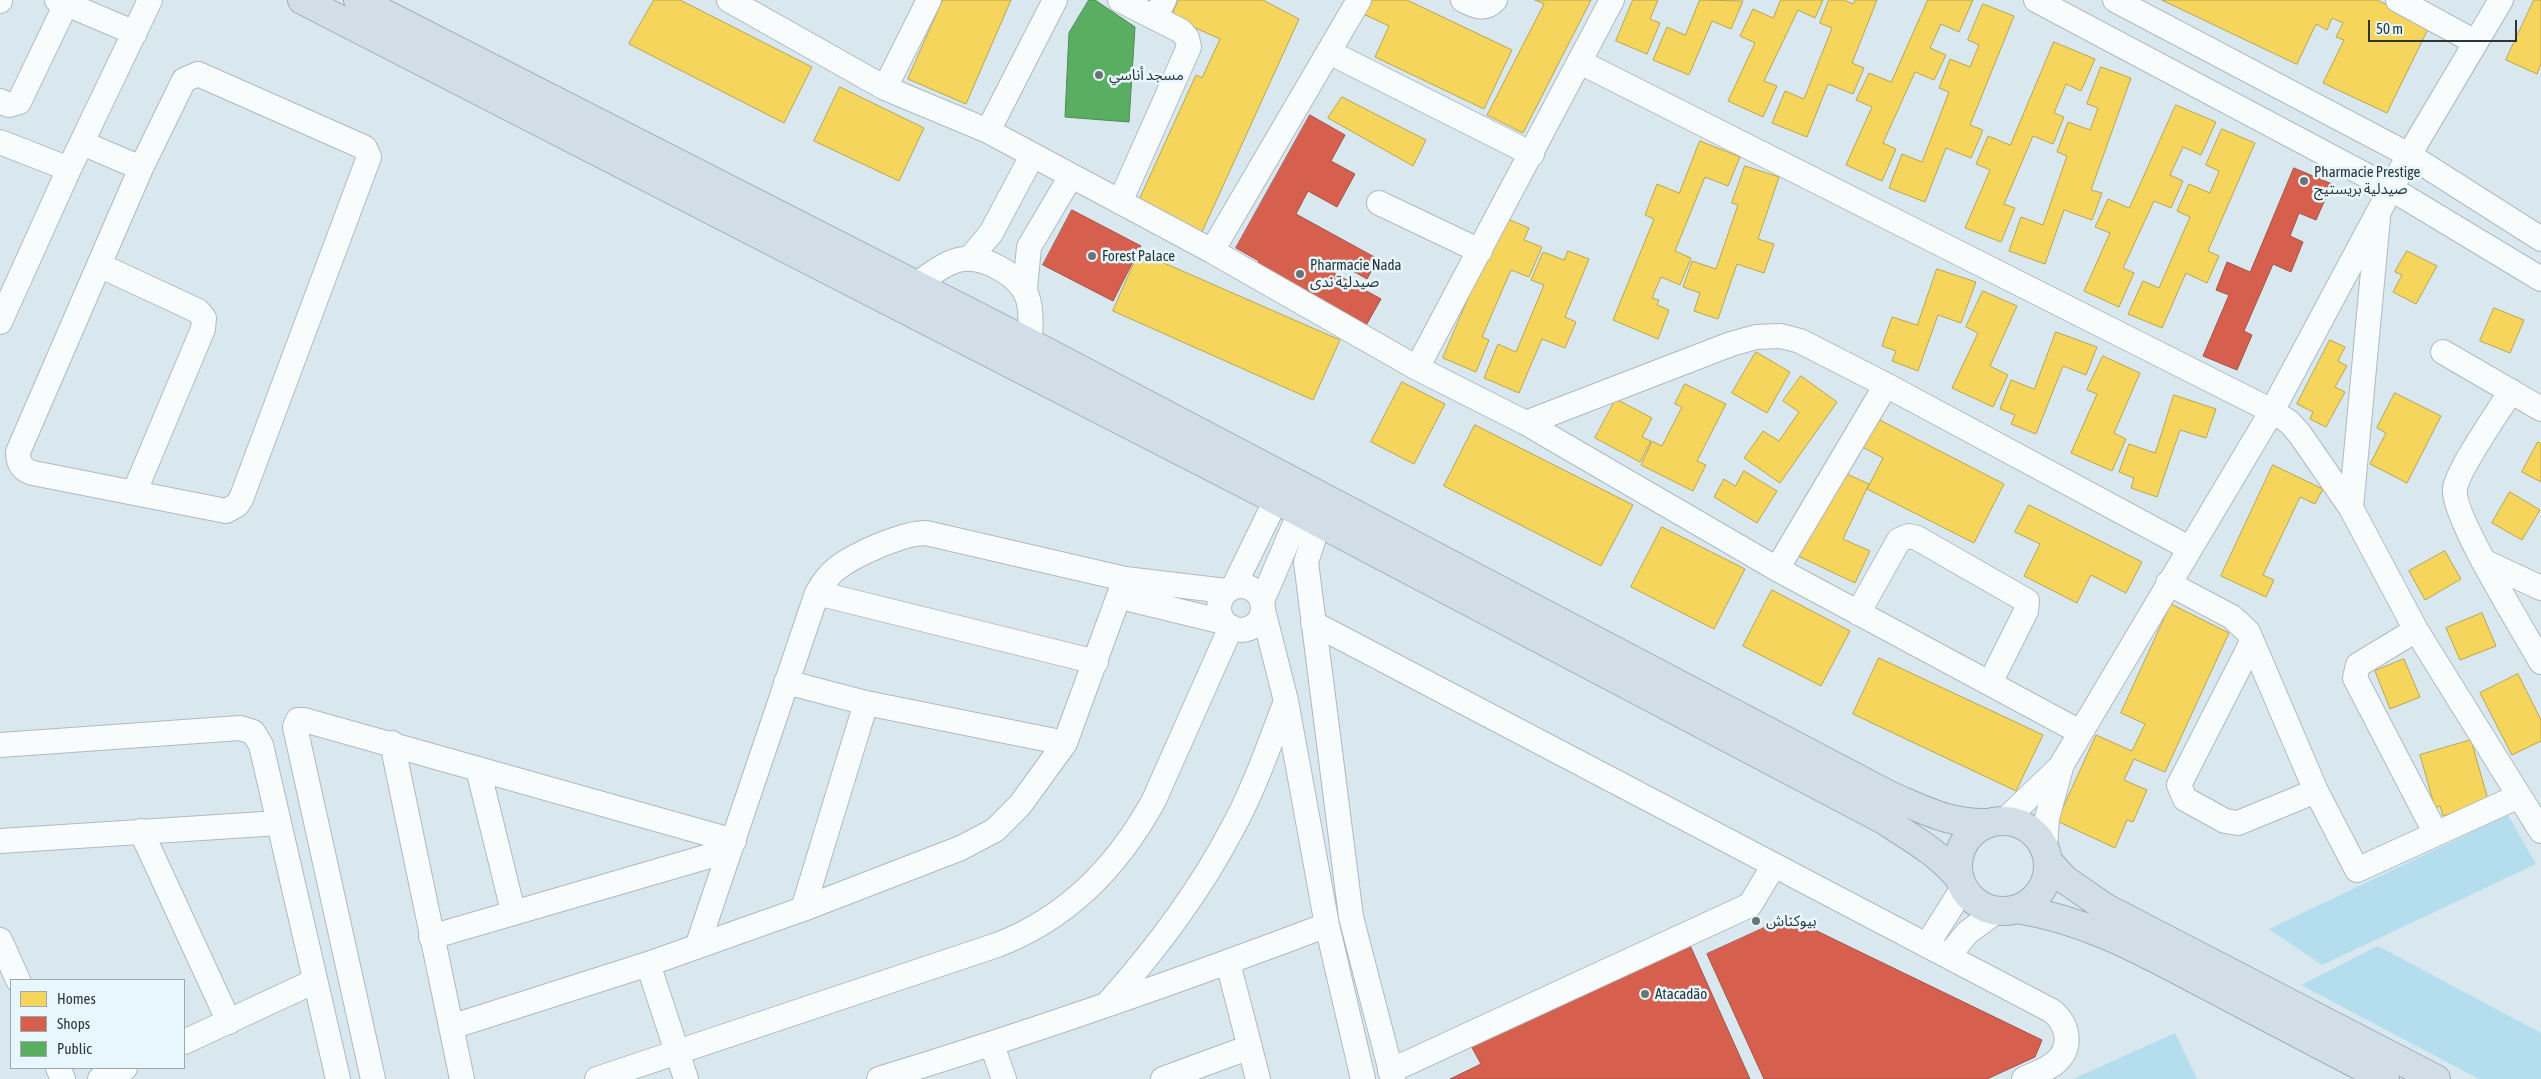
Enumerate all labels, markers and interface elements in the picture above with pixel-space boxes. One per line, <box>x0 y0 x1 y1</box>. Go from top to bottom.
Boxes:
scale bar <box>2371 10 2520 42</box>
text: 50 m <box>2376 20 2403 37</box>
place label: مسجد أناسي <box>1109 66 1184 84</box>
marker: مسجد أناسي <box>1093 69 1105 81</box>
place label: Pharmacie Prestige صيدلية بريستيج <box>2314 163 2420 198</box>
marker: Pharmacie Prestige صيدلية بريستيج <box>2298 175 2310 187</box>
place label: Forest Palace <box>1102 247 1175 265</box>
marker: Forest Palace <box>1086 250 1098 262</box>
place label: Pharmacie Nada صيدلية ندى <box>1310 256 1402 291</box>
marker: Pharmacie Nada صيدلية ندى <box>1294 268 1306 280</box>
place label: بيوكناش <box>1766 912 1817 930</box>
marker: بيوكناش <box>1750 915 1762 927</box>
legend <box>10 979 185 1069</box>
place label: Atacadão <box>1655 985 1707 1003</box>
marker: Atacadão <box>1639 988 1651 1000</box>
text: Homes <box>57 990 96 1007</box>
text: Shops <box>57 1015 90 1032</box>
text: Public <box>57 1040 92 1057</box>

